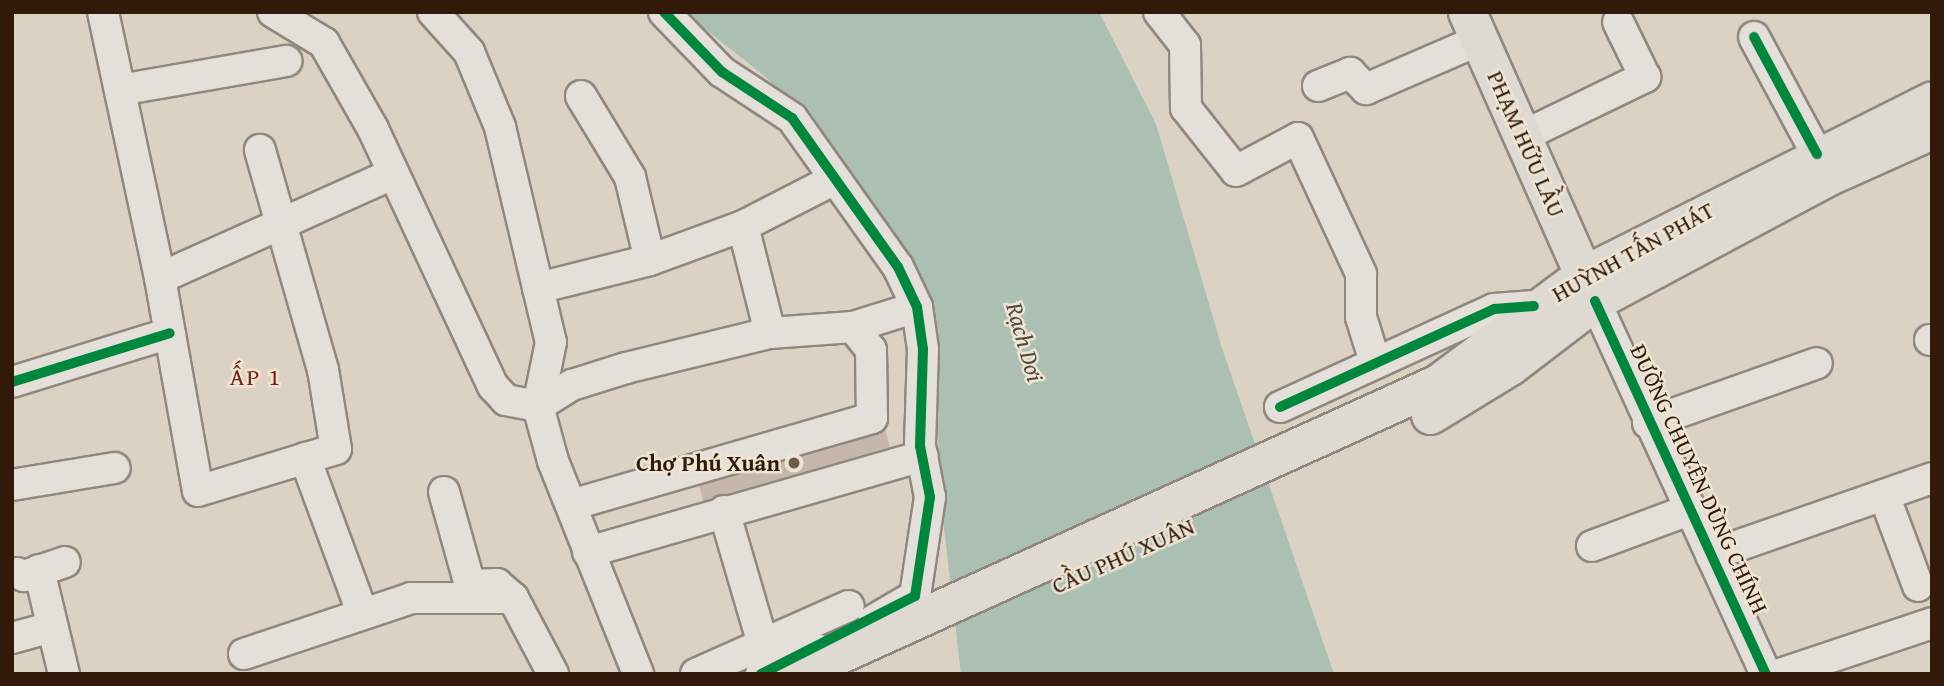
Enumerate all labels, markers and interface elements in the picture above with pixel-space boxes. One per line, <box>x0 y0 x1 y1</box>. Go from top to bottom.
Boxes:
street label: PHẠM HỮU LẦU <box>1481 67 1571 221</box>
street label: HUỲNH TẤN PHÁT <box>1547 196 1719 308</box>
water label: Rạch Dơi <box>1000 299 1050 385</box>
street label: ĐƯỜNG CHUYÊN DÙNG CHÍNH <box>1624 340 1774 618</box>
district label: ẤP 1 <box>230 363 282 391</box>
place label: Chợ Phú Xuân <box>636 449 780 477</box>
marker: Chợ Phú Xuân <box>786 455 802 471</box>
street label: CẦU PHÚ XUÂN <box>1048 512 1198 600</box>

